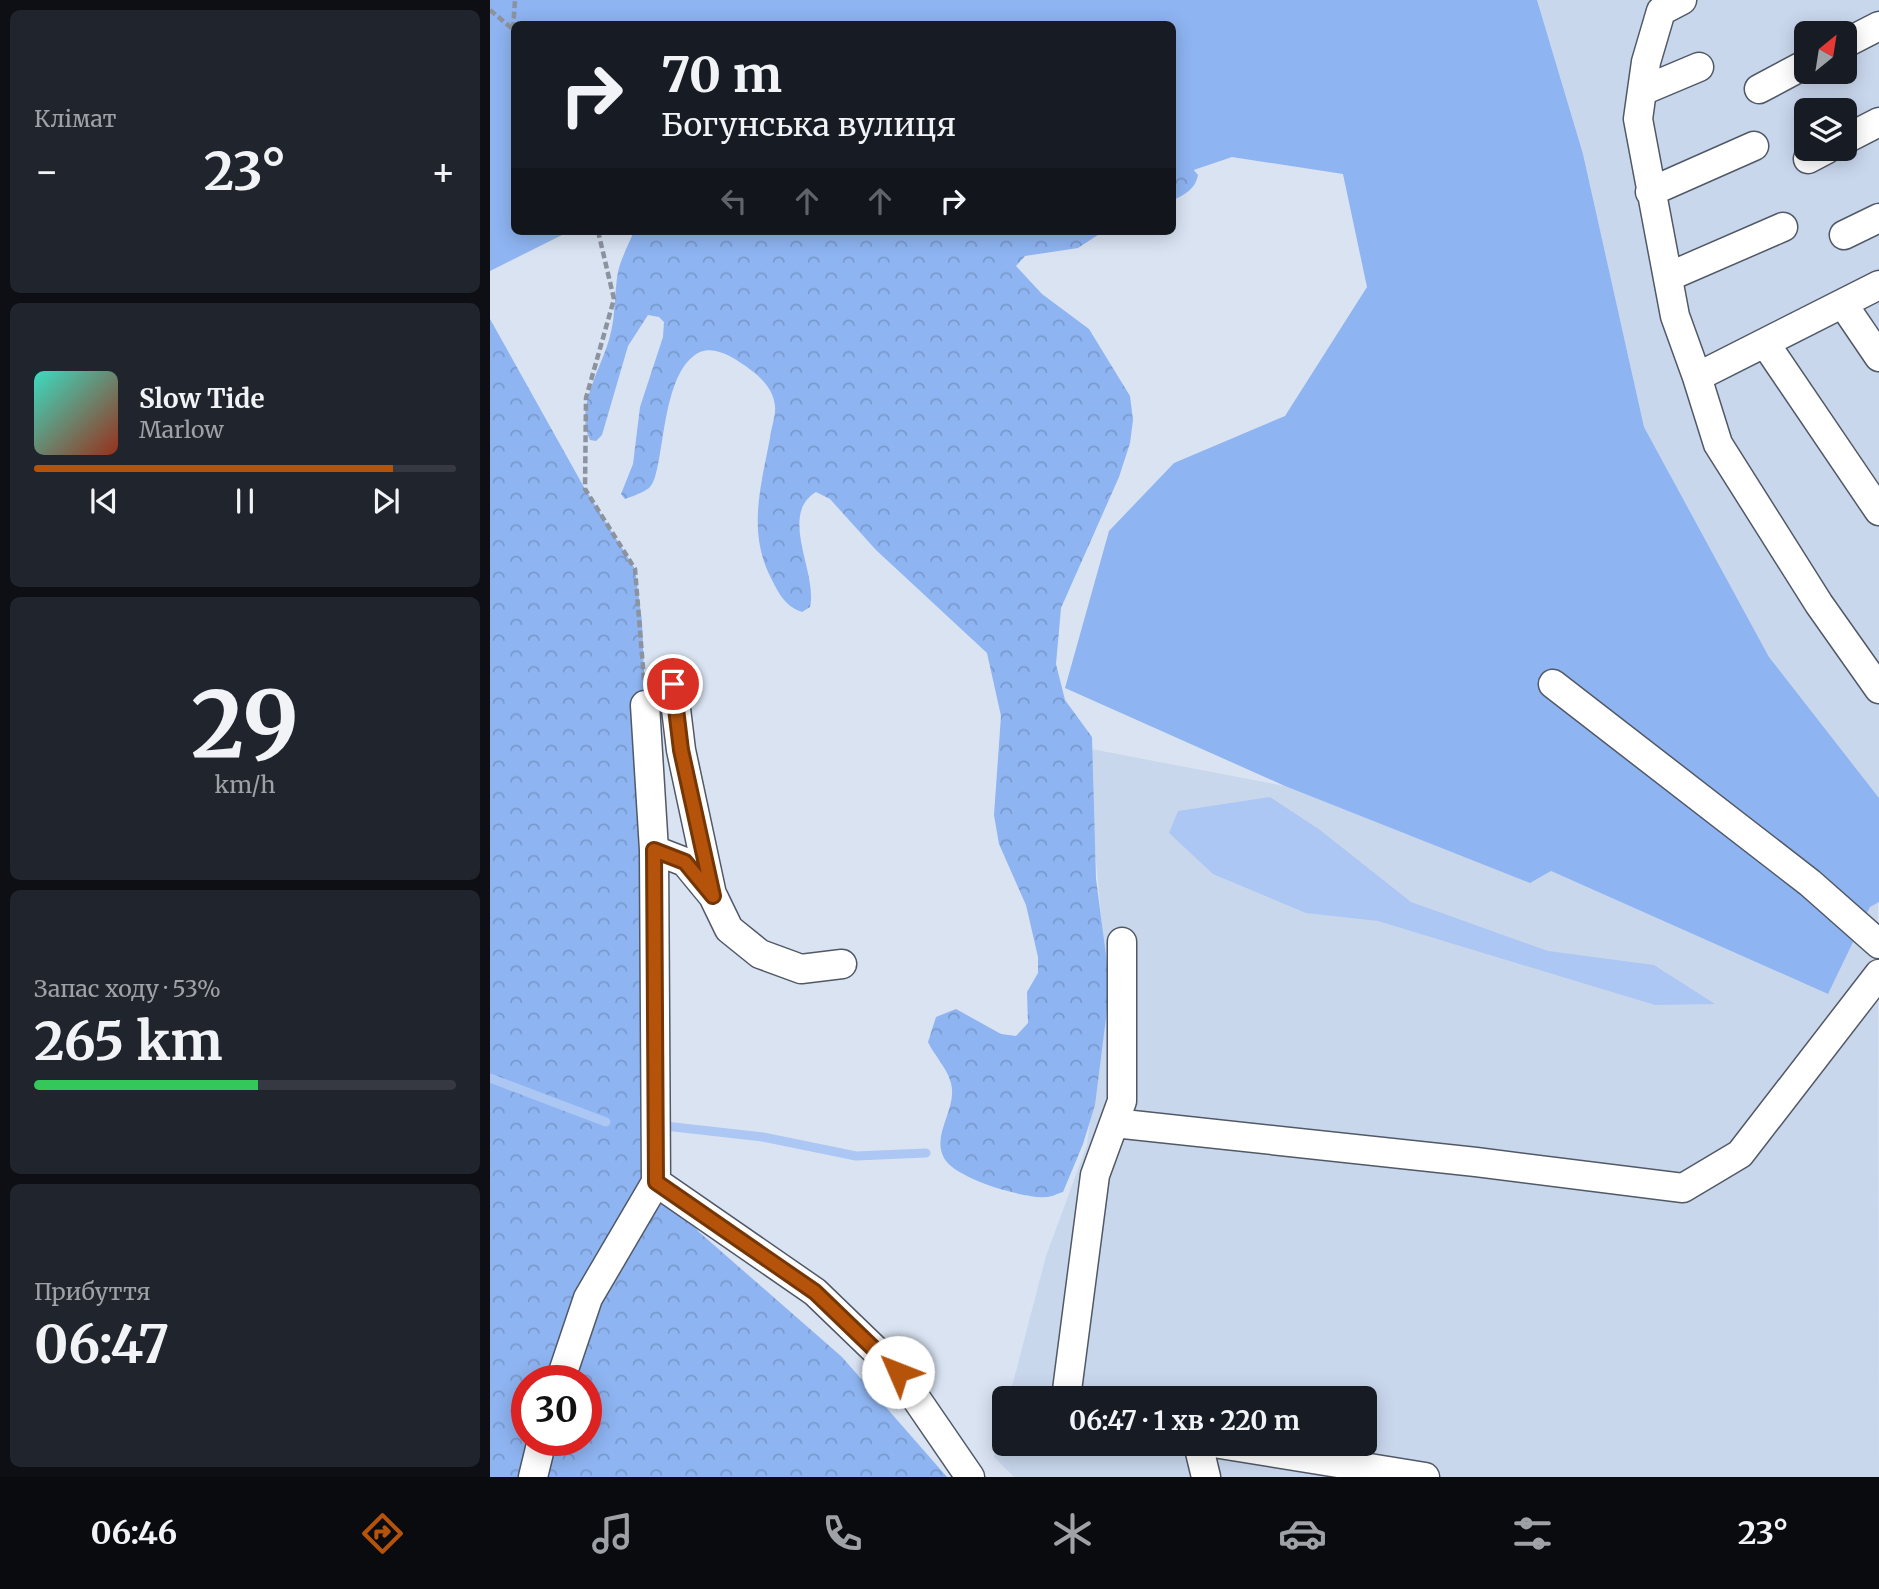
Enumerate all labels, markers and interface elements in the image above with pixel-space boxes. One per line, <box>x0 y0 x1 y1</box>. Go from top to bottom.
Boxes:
north arrow <box>1794 21 1857 84</box>
map controls <box>1794 21 1857 161</box>
text: 70 m <box>661 44 782 105</box>
icon: right <box>546 49 637 140</box>
button: layers <box>1794 98 1857 161</box>
text: Клімат <box>34 104 116 133</box>
text: Богунська вулиця <box>661 105 956 145</box>
text: 23° <box>204 139 286 204</box>
text: − <box>34 148 59 195</box>
text: + <box>431 148 456 195</box>
icon: left <box>715 182 753 220</box>
icon: ahead <box>788 182 826 220</box>
icon: ahead <box>861 182 899 220</box>
icon: right <box>934 182 972 220</box>
text: Slow Tide <box>139 382 265 415</box>
text: Marlow <box>139 415 224 444</box>
icon: previous <box>85 482 123 520</box>
icon: pause <box>226 482 264 520</box>
icon: next <box>367 482 405 520</box>
pin <box>643 654 703 714</box>
icon: arrive <box>654 665 692 703</box>
text: 29 <box>191 667 299 782</box>
text: km/h <box>215 770 275 799</box>
text: Запас ходу · 53% <box>34 974 221 1003</box>
text: 265 km <box>34 1009 223 1074</box>
text: Прибуття <box>34 1277 151 1306</box>
text: 06:47 <box>34 1312 169 1377</box>
position arrow <box>861 1335 935 1409</box>
speed limit sign: 30 <box>511 1365 602 1456</box>
text: 06:47 · 1 хв · 220 m <box>1069 1404 1300 1437</box>
icon: directions <box>358 1509 407 1558</box>
icon: music <box>588 1509 637 1558</box>
icon: phone <box>818 1509 867 1558</box>
icon: climate <box>1048 1509 1097 1558</box>
icon: car <box>1278 1509 1327 1558</box>
icon: filters <box>1508 1509 1557 1558</box>
text: 06:46 <box>90 1513 177 1553</box>
text: 23° <box>1738 1513 1788 1553</box>

